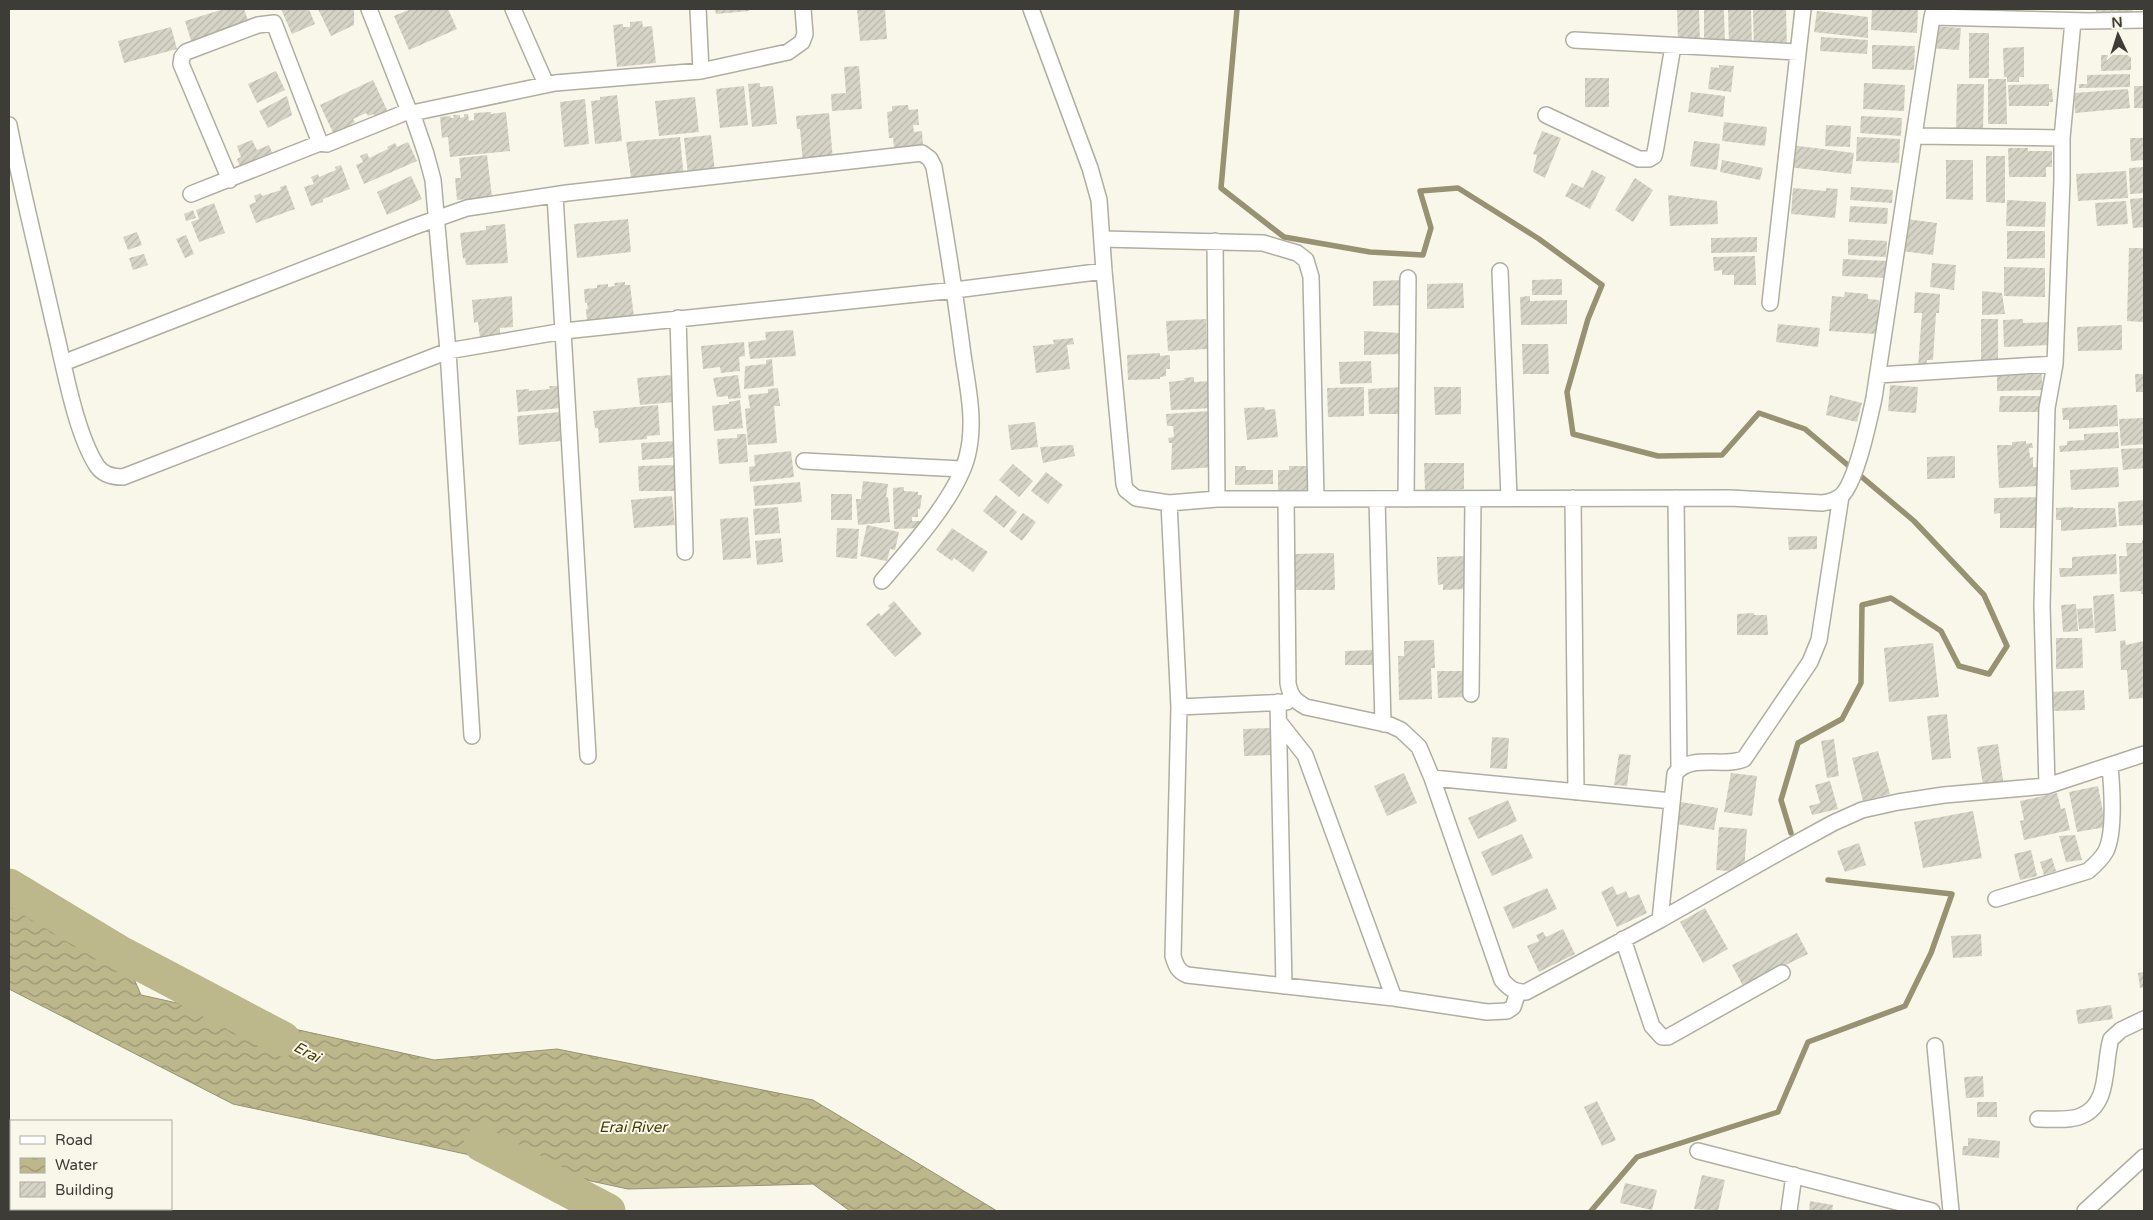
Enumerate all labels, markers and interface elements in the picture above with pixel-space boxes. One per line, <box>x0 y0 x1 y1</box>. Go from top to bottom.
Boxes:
north arrow <box>2093 10 2143 60</box>
text: N <box>2111 14 2123 31</box>
water label: Erai <box>291 1038 325 1067</box>
water label: Erai River <box>599 1118 669 1136</box>
legend <box>10 1120 172 1210</box>
text: Road <box>55 1131 93 1149</box>
text: Water <box>55 1156 98 1174</box>
text: Building <box>55 1181 114 1199</box>

